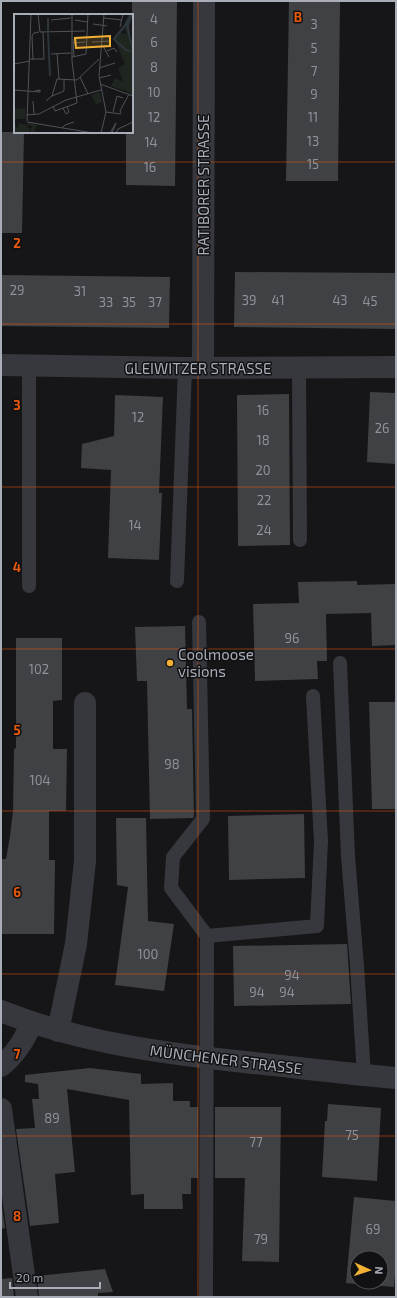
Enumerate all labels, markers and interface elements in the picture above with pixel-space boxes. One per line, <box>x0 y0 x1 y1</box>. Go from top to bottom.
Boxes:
text: B <box>294 9 302 25</box>
house number: 4 <box>150 11 158 27</box>
inset map <box>14 14 133 133</box>
house number: 3 <box>310 16 318 32</box>
house number: 6 <box>150 34 158 50</box>
house number: 5 <box>311 40 318 56</box>
house number: 8 <box>150 59 158 75</box>
house number: 7 <box>311 63 318 79</box>
house number: 10 <box>147 84 161 100</box>
house number: 9 <box>310 86 318 102</box>
house number: 12 <box>148 109 160 125</box>
house number: 11 <box>308 109 318 125</box>
street label: RATIBORER STRASSE <box>194 115 212 255</box>
house number: 13 <box>307 133 319 149</box>
house number: 14 <box>144 134 158 150</box>
house number: 15 <box>307 156 319 172</box>
house number: 16 <box>144 159 156 175</box>
text: 2 <box>13 235 21 251</box>
house number: 29 <box>10 282 24 298</box>
house number: 31 <box>74 283 86 299</box>
house number: 39 <box>242 292 256 308</box>
house number: 41 <box>271 292 285 308</box>
house number: 43 <box>332 292 348 308</box>
house number: 45 <box>363 293 378 309</box>
house number: 33 <box>99 294 113 310</box>
house number: 35 <box>122 294 136 310</box>
house number: 37 <box>148 294 162 310</box>
street label: GLEIWITZER STRASSE <box>125 359 271 377</box>
text: 3 <box>13 397 21 413</box>
house number: 16 <box>257 402 269 418</box>
house number: 12 <box>132 409 144 425</box>
house number: 26 <box>375 420 389 436</box>
house number: 18 <box>256 432 270 448</box>
house number: 20 <box>255 462 271 478</box>
house number: 22 <box>257 492 271 508</box>
house number: 14 <box>128 517 142 533</box>
house number: 24 <box>256 522 272 538</box>
text: 4 <box>13 559 21 575</box>
house number: 96 <box>285 630 299 646</box>
place label: Coolmoose visions <box>178 645 254 680</box>
marker: Coolmoose visions <box>165 658 175 668</box>
house number: 102 <box>29 661 49 677</box>
text: 5 <box>13 722 21 738</box>
house number: 98 <box>164 756 180 772</box>
house number: 104 <box>29 772 51 788</box>
text: 6 <box>13 884 21 900</box>
house number: 100 <box>138 946 158 962</box>
house number: 94 <box>284 967 300 983</box>
house number: 94 <box>249 984 265 1000</box>
house number: 94 <box>279 984 295 1000</box>
street label: MÜNCHENER STRASSE <box>149 1041 303 1077</box>
text: 7 <box>14 1046 21 1062</box>
house number: 89 <box>44 1110 60 1126</box>
house number: 75 <box>345 1127 359 1143</box>
house number: 77 <box>249 1134 263 1150</box>
text: 8 <box>13 1208 21 1224</box>
house number: 69 <box>366 1221 380 1237</box>
house number: 79 <box>254 1231 268 1247</box>
north arrow <box>349 1250 389 1290</box>
scale bar <box>10 1264 100 1290</box>
text: N <box>373 1266 386 1275</box>
text: 20 m <box>16 1270 43 1284</box>

